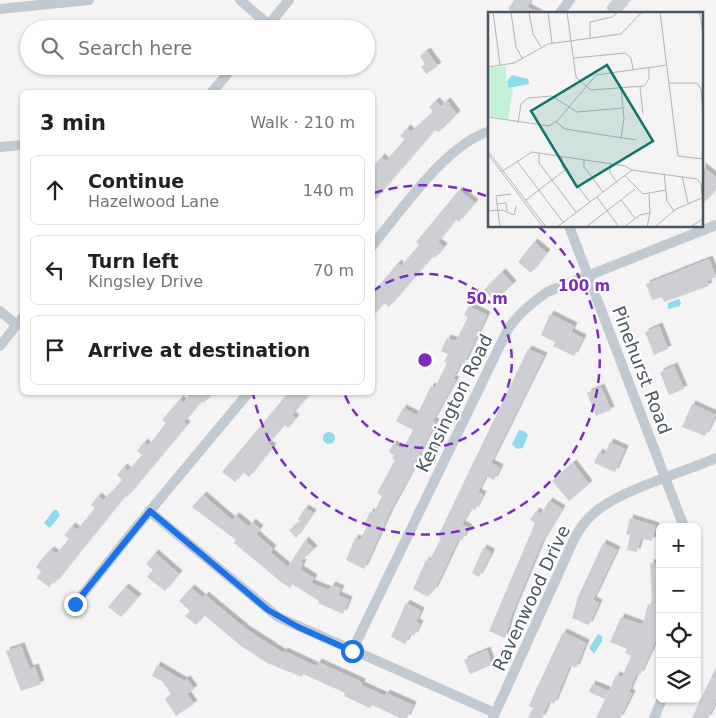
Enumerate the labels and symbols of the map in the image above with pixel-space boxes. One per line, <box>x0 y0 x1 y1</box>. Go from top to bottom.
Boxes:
inset map <box>488 12 704 228</box>
text: 100 m <box>558 277 610 295</box>
text: 50 m <box>466 290 508 308</box>
street label: Pinehurst Road <box>608 303 676 437</box>
street label: Kensington Road <box>411 331 497 475</box>
centre of rings <box>416 351 434 369</box>
street label: Ravenwood Drive <box>488 522 574 674</box>
route end <box>64 593 87 616</box>
route start <box>341 640 364 663</box>

